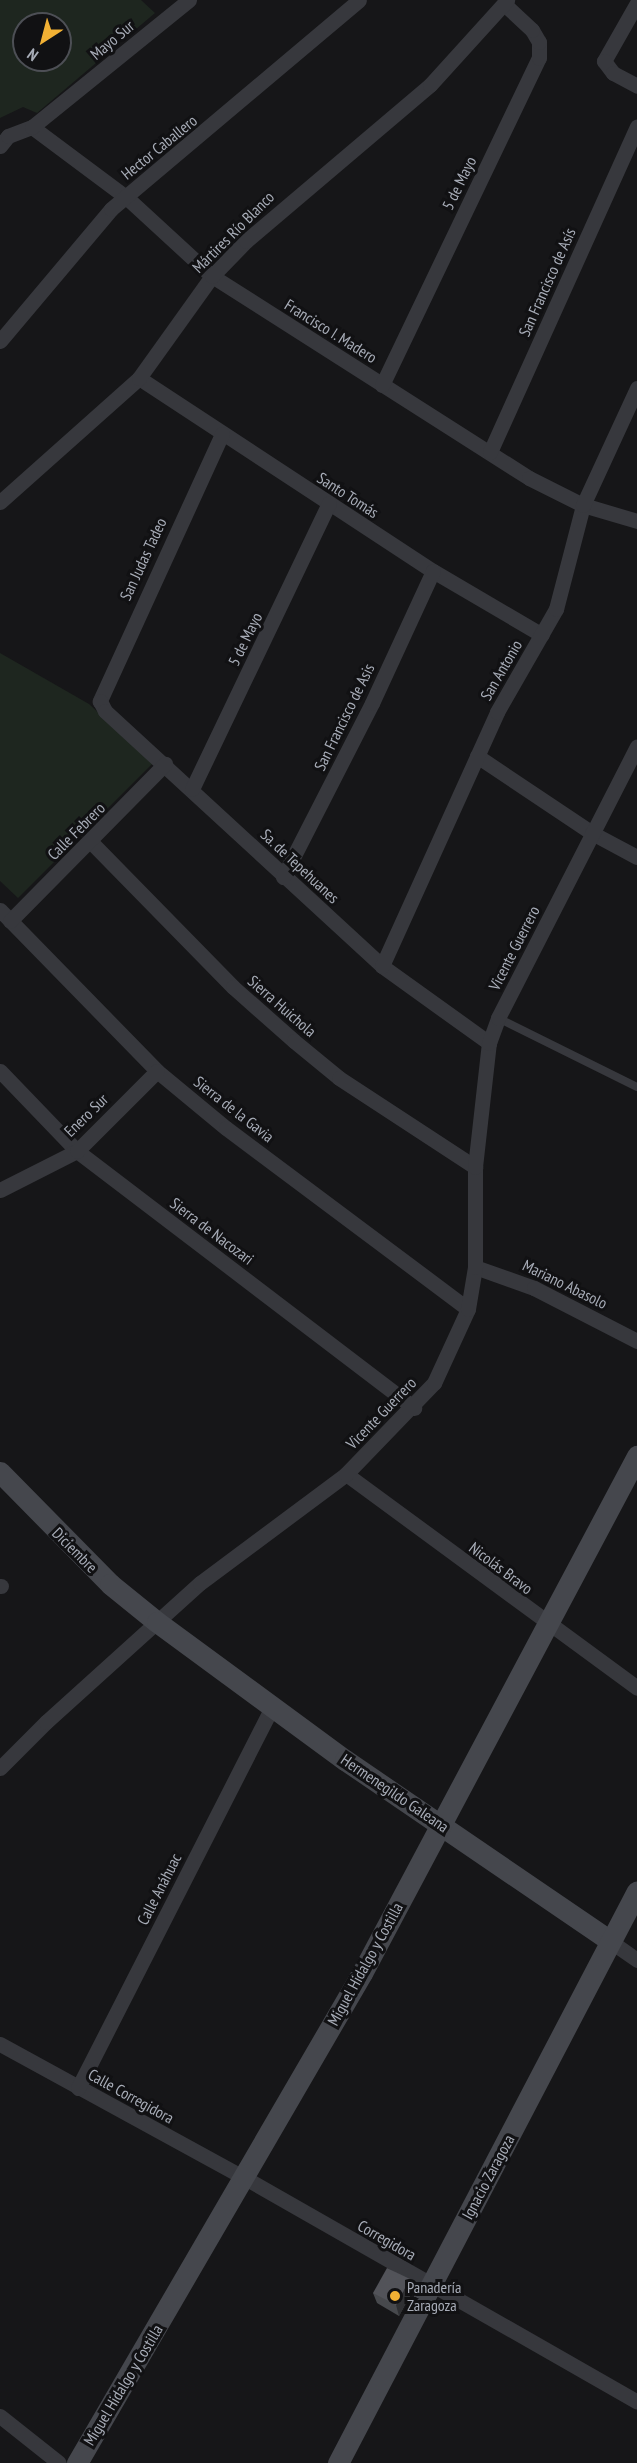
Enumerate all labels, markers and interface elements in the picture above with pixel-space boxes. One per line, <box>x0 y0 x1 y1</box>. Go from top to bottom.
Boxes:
north arrow <box>12 12 72 72</box>
street label: Mayo Sur <box>86 16 138 64</box>
text: N <box>23 44 42 66</box>
street label: Hector Caballero <box>117 111 201 183</box>
street label: 5 de Mayo <box>438 153 480 213</box>
street label: Mártires Río Blanco <box>188 187 278 277</box>
street label: San Francisco de Asís <box>514 225 580 339</box>
street label: Francisco I. Madero <box>281 295 381 367</box>
street label: Santo Tomás <box>314 468 382 522</box>
street label: San Judas Tadeo <box>115 515 171 603</box>
street label: 5 de Mayo <box>224 609 266 669</box>
street label: San Antonio <box>476 636 526 704</box>
street label: San Francisco de Asis <box>310 660 378 774</box>
street label: Calle Febrero <box>43 798 109 864</box>
street label: Sa. de Tepehuanes <box>256 824 344 908</box>
street label: Vicente Guerrero <box>484 903 544 993</box>
street label: Sierra Huichola <box>244 971 320 1041</box>
street label: Sierra de la Gavia <box>190 1072 278 1146</box>
street label: Enero Sur <box>60 1090 112 1140</box>
street label: Sierra de Nacozari <box>166 1193 258 1269</box>
street label: Mariano Abasolo <box>519 1255 611 1313</box>
street label: Vicente Guerrero <box>342 1373 420 1453</box>
street label: Diciembre <box>48 1523 102 1577</box>
street label: Nicolás Bravo <box>465 1538 537 1598</box>
street label: Hermenegildo Galeana <box>337 1750 453 1836</box>
street label: Calle Anáhuac <box>133 1850 185 1928</box>
street label: Miguel Hidalgo y Costilla <box>323 1899 407 2029</box>
street label: Calle Corregidora <box>85 2065 177 2127</box>
street label: Ignacio Zaragoza <box>458 2131 518 2223</box>
street label: Corregidora <box>354 2216 420 2264</box>
place label: Panadería Zaragoza <box>407 2277 461 2315</box>
marker: Panadería Zaragoza <box>388 2289 402 2303</box>
street label: Miguel Hidalgo y Costilla <box>79 2321 167 2449</box>

